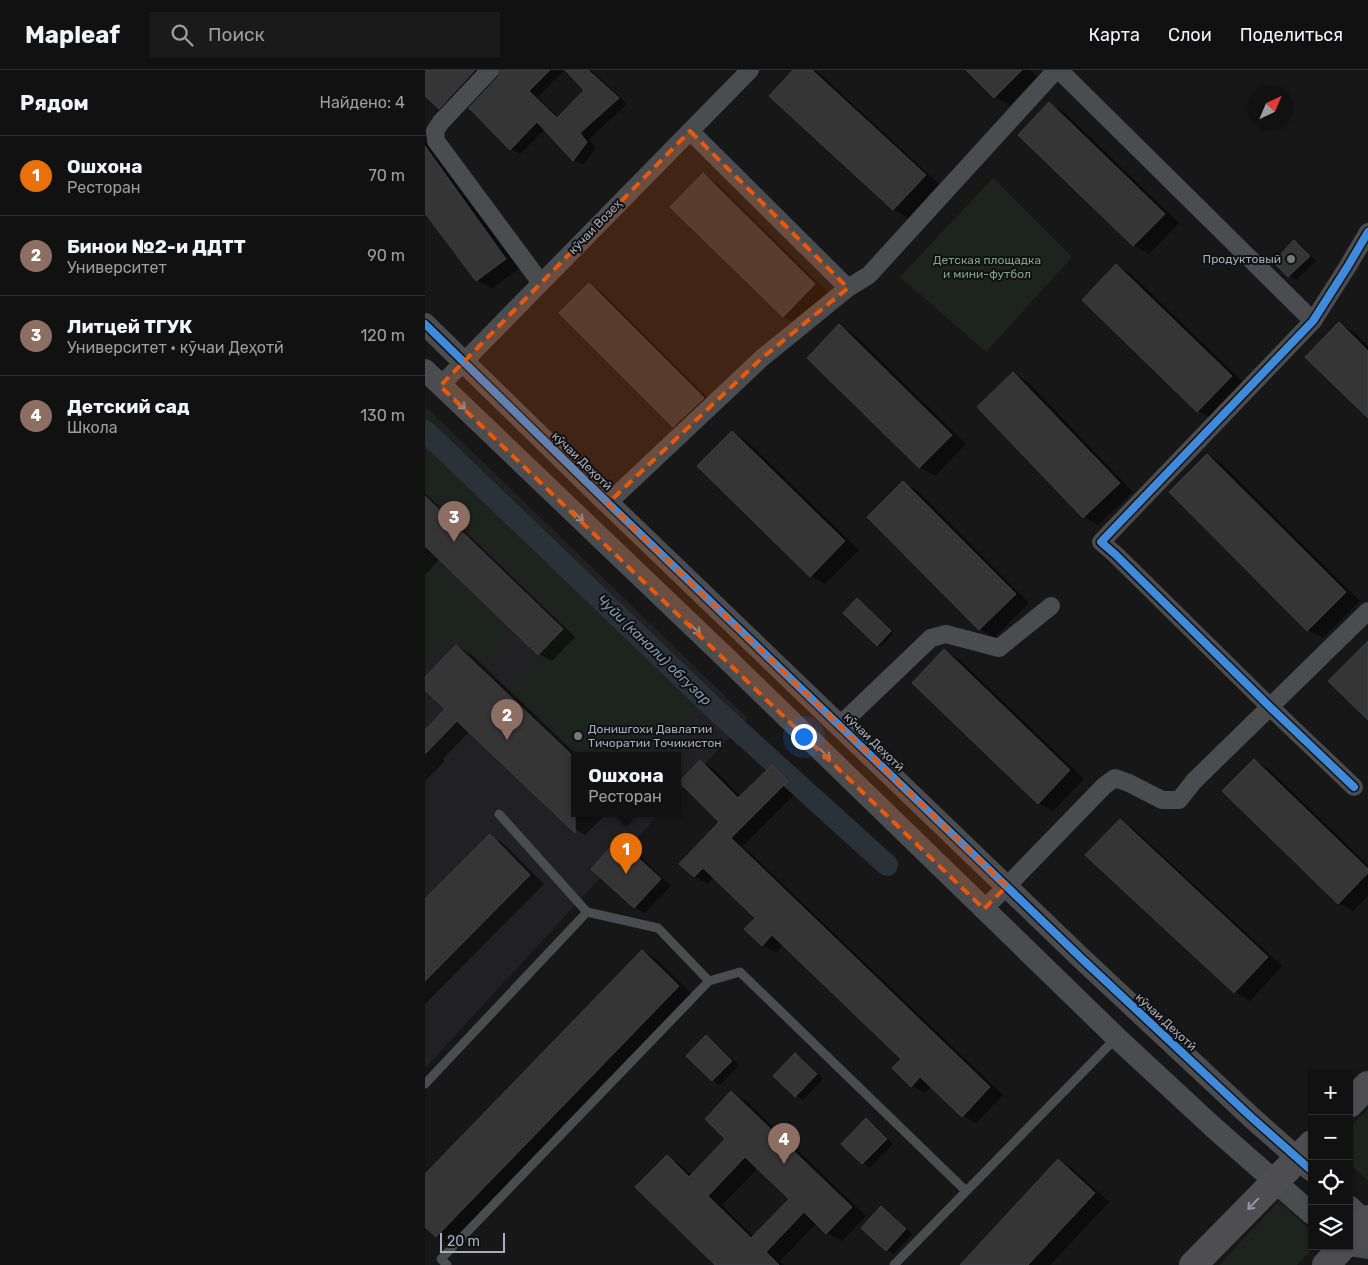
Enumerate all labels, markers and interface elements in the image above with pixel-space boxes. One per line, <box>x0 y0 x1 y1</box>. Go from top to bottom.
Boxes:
search box <box>150 12 500 57</box>
text: Mapleaf <box>25 21 120 49</box>
icon: search <box>168 21 196 49</box>
text: Поиск <box>208 23 265 46</box>
text: Карта <box>1089 24 1140 46</box>
text: Слои <box>1168 24 1212 46</box>
text: Поделиться <box>1240 24 1343 46</box>
north arrow <box>1248 85 1293 130</box>
text: Рядом <box>20 90 89 115</box>
text: Найдено: 4 <box>320 93 405 112</box>
text: Ошхона <box>67 155 142 178</box>
text: 1 <box>32 166 40 185</box>
text: 70 m <box>368 166 405 185</box>
text: Ресторан <box>67 178 141 197</box>
street label: кӯчаи Возеҳ <box>566 197 624 257</box>
text: Бинои №2-и ДДТТ <box>67 235 246 258</box>
text: 2 <box>31 246 41 265</box>
text: 90 m <box>367 246 405 265</box>
place label: Продуктовый <box>1203 252 1281 266</box>
park label: Детская площадка и мини-футбол <box>933 253 1041 281</box>
marker: Продуктовый <box>1285 253 1297 265</box>
text: Университет <box>67 258 167 277</box>
text: Литцей ТГУК <box>67 315 192 338</box>
text: 3 <box>31 326 41 345</box>
text: 120 m <box>360 326 405 345</box>
text: Университет · кӯчаи Деҳотӣ <box>67 338 284 357</box>
text: Детский сад <box>67 395 189 418</box>
one-way arrow <box>454 398 466 410</box>
text: 4 <box>31 406 41 425</box>
text: 130 m <box>360 406 405 425</box>
text: Школа <box>67 418 118 437</box>
street label: кӯчаи Деҳотӣ <box>549 429 615 493</box>
pin: 3 <box>438 501 470 542</box>
one-way arrow <box>571 510 584 522</box>
water label: Чуйи (канали) обгузар <box>593 591 715 709</box>
one-way arrow <box>689 623 701 635</box>
pin: 2 <box>491 699 523 740</box>
street label: кӯчаи Деҳотӣ <box>841 710 907 774</box>
place label: Донишгохи Давлатии Тичоратии Точикистон <box>588 722 722 750</box>
your location <box>791 724 817 750</box>
marker: Донишгохи Давлатии Тичоратии Точикистон <box>572 730 584 742</box>
one-way arrow <box>818 748 831 760</box>
popup <box>571 752 681 817</box>
text: Ошхона <box>588 764 664 787</box>
text: Ресторан <box>588 787 662 806</box>
pin: 1 <box>610 833 642 874</box>
street label: кӯчаи Деҳотӣ <box>1133 990 1199 1054</box>
map controls <box>1308 1070 1353 1250</box>
button: + <box>1308 1070 1353 1115</box>
button: − <box>1308 1115 1353 1160</box>
pin: 4 <box>768 1123 800 1164</box>
button: locate <box>1308 1160 1353 1205</box>
one-way arrow <box>1247 1197 1259 1210</box>
button: layers <box>1308 1205 1353 1250</box>
scale bar <box>440 1230 505 1253</box>
text: 20 m <box>447 1233 480 1250</box>

